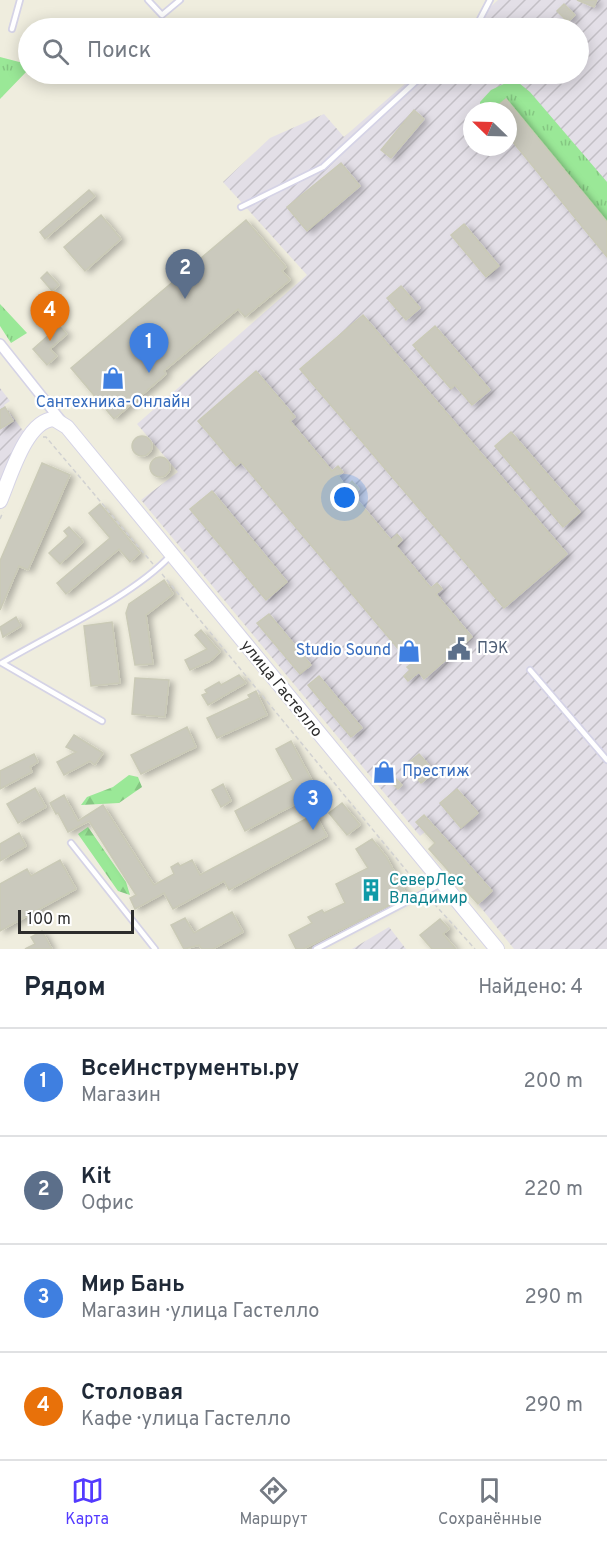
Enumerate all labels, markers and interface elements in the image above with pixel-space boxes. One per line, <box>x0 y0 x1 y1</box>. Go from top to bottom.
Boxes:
search box <box>18 18 589 84</box>
icon: search <box>39 35 72 68</box>
text: Поиск <box>87 38 151 65</box>
north arrow <box>463 102 517 156</box>
pin: 2 <box>166 250 204 299</box>
pin: 4 <box>31 292 70 341</box>
pin: 1 <box>130 324 168 373</box>
shop icon: Сантехника-Онлайн <box>100 365 126 391</box>
place label: Сантехника-Онлайн <box>36 393 190 413</box>
your location <box>330 483 359 512</box>
street label: улица Гастелло <box>236 636 326 742</box>
public building icon: ПЭК <box>446 636 472 662</box>
shop icon: Studio Sound <box>396 638 422 664</box>
place label: ПЭК <box>477 639 509 659</box>
place label: Studio Sound <box>296 641 391 661</box>
shop icon: Престиж <box>371 759 397 785</box>
place label: Престиж <box>402 762 470 782</box>
pin: 3 <box>294 780 332 830</box>
place label: СеверЛес Владимир <box>389 871 467 909</box>
building icon: СеверЛес Владимир <box>358 877 384 903</box>
scale bar <box>18 907 134 935</box>
text: 100 m <box>27 910 71 930</box>
text: Рядом <box>24 972 106 1005</box>
text: Найдено: 4 <box>478 975 583 1001</box>
text: ВсеИнструменты.ру <box>81 1056 299 1083</box>
text: 1 <box>40 1069 48 1095</box>
text: 200 m <box>524 1069 583 1095</box>
text: Магазин <box>81 1083 161 1109</box>
text: Kit <box>81 1164 111 1191</box>
text: 2 <box>37 1177 50 1203</box>
text: 220 m <box>524 1177 583 1203</box>
text: Офис <box>81 1191 134 1217</box>
text: Мир Бань <box>81 1272 185 1299</box>
text: 3 <box>38 1285 50 1311</box>
text: 290 m <box>525 1285 583 1311</box>
text: Магазин · улица Гастелло <box>81 1299 319 1325</box>
text: Столовая <box>81 1380 183 1407</box>
text: 4 <box>37 1393 50 1419</box>
text: 290 m <box>525 1393 583 1419</box>
text: Кафе · улица Гастелло <box>81 1407 291 1433</box>
tab: Карта <box>65 1474 109 1530</box>
tab: Маршрут <box>239 1474 308 1530</box>
tab: Сохранённые <box>438 1474 542 1530</box>

